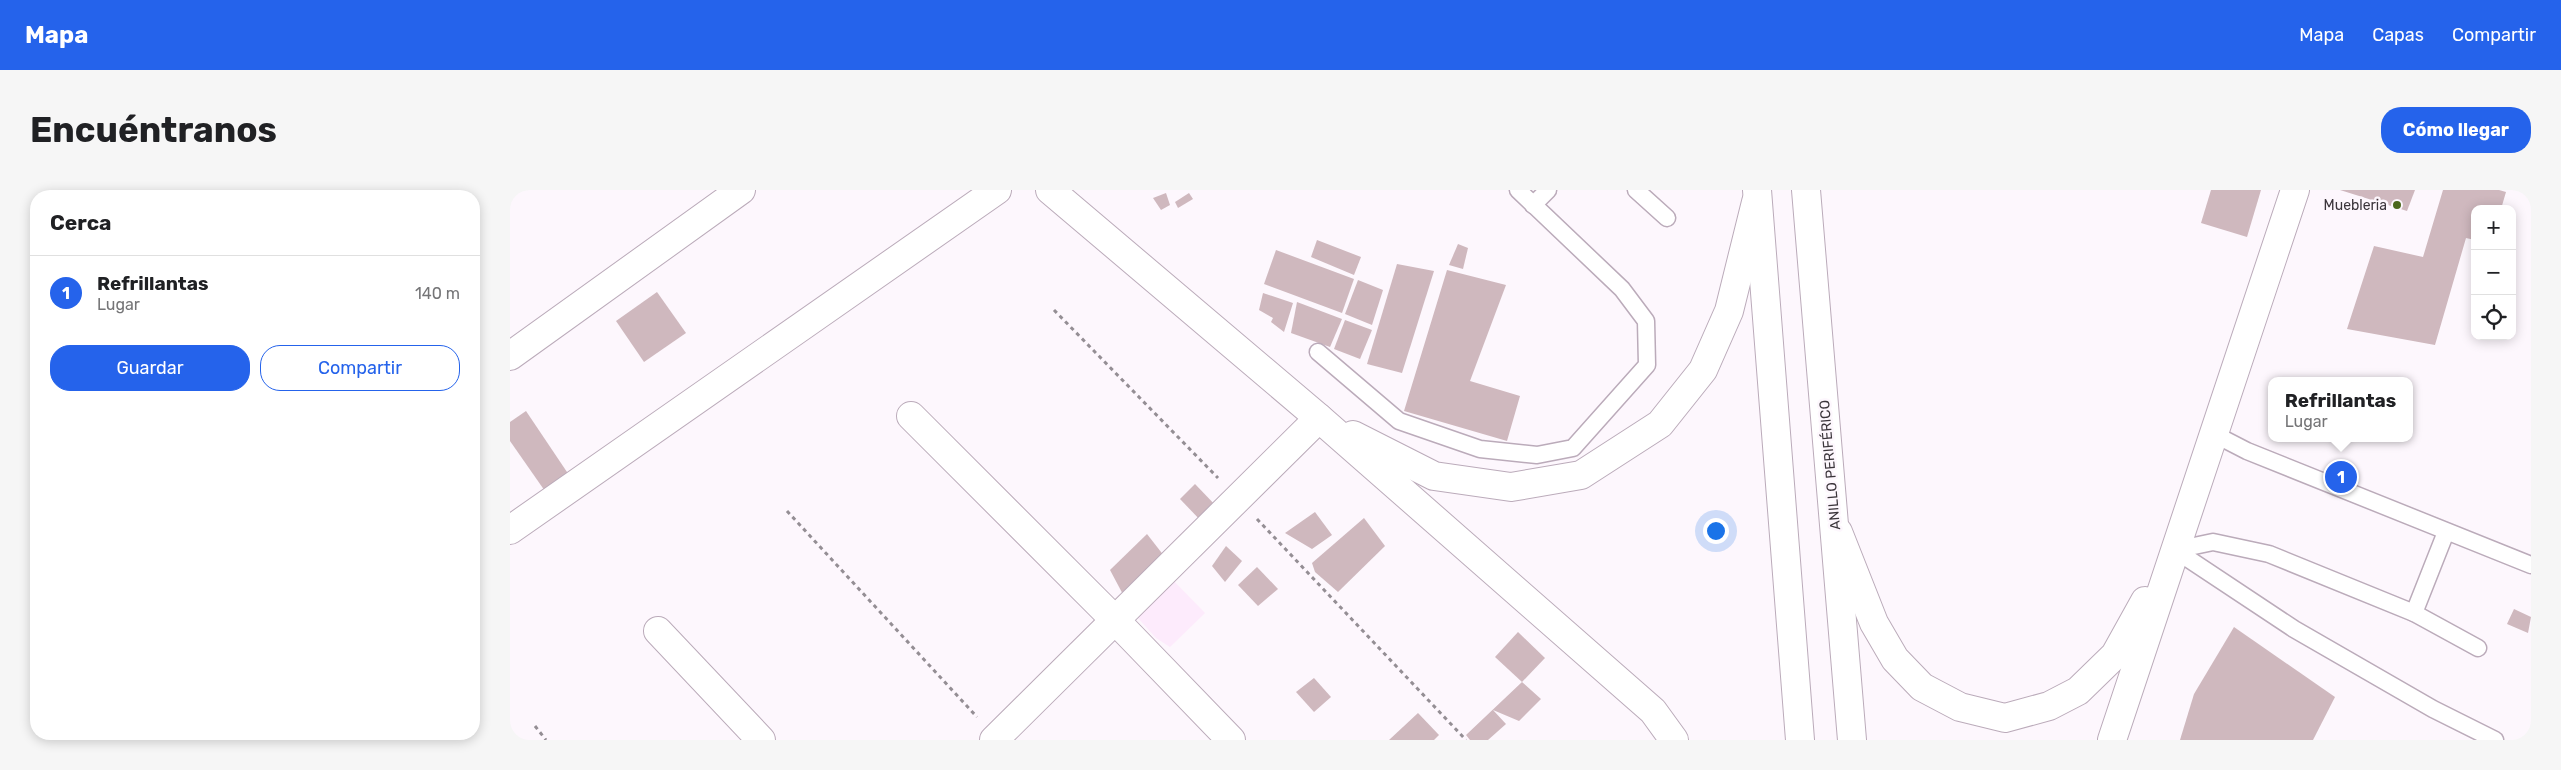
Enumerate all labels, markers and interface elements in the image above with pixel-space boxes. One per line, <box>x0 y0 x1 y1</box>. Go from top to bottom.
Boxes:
text: Mapa <box>25 21 88 49</box>
text: Mapa <box>2299 24 2344 46</box>
text: Capas <box>2372 24 2424 46</box>
text: Compartir <box>2452 24 2536 46</box>
button: Cómo llegar <box>2381 107 2531 153</box>
text: Encuéntranos <box>30 109 277 151</box>
place label: Muebleria <box>2324 197 2387 214</box>
marker: Muebleria <box>2391 199 2403 211</box>
map controls <box>2471 205 2516 340</box>
button: + <box>2471 205 2516 250</box>
text: Cerca <box>50 210 111 235</box>
button: − <box>2471 250 2516 295</box>
text: Refrillantas <box>97 272 208 295</box>
text: 1 <box>62 284 70 303</box>
text: 140 m <box>415 284 460 303</box>
text: Lugar <box>97 295 140 314</box>
button: locate <box>2471 295 2516 340</box>
button: Guardar <box>50 345 250 391</box>
button: Compartir <box>260 345 460 391</box>
popup <box>2268 377 2413 442</box>
text: Refrillantas <box>2285 389 2396 412</box>
street label: ANILLO PERIFÉRICO <box>1815 399 1844 531</box>
text: Lugar <box>2285 412 2328 431</box>
pin: 1 <box>2325 458 2357 496</box>
your location <box>1703 518 1729 544</box>

